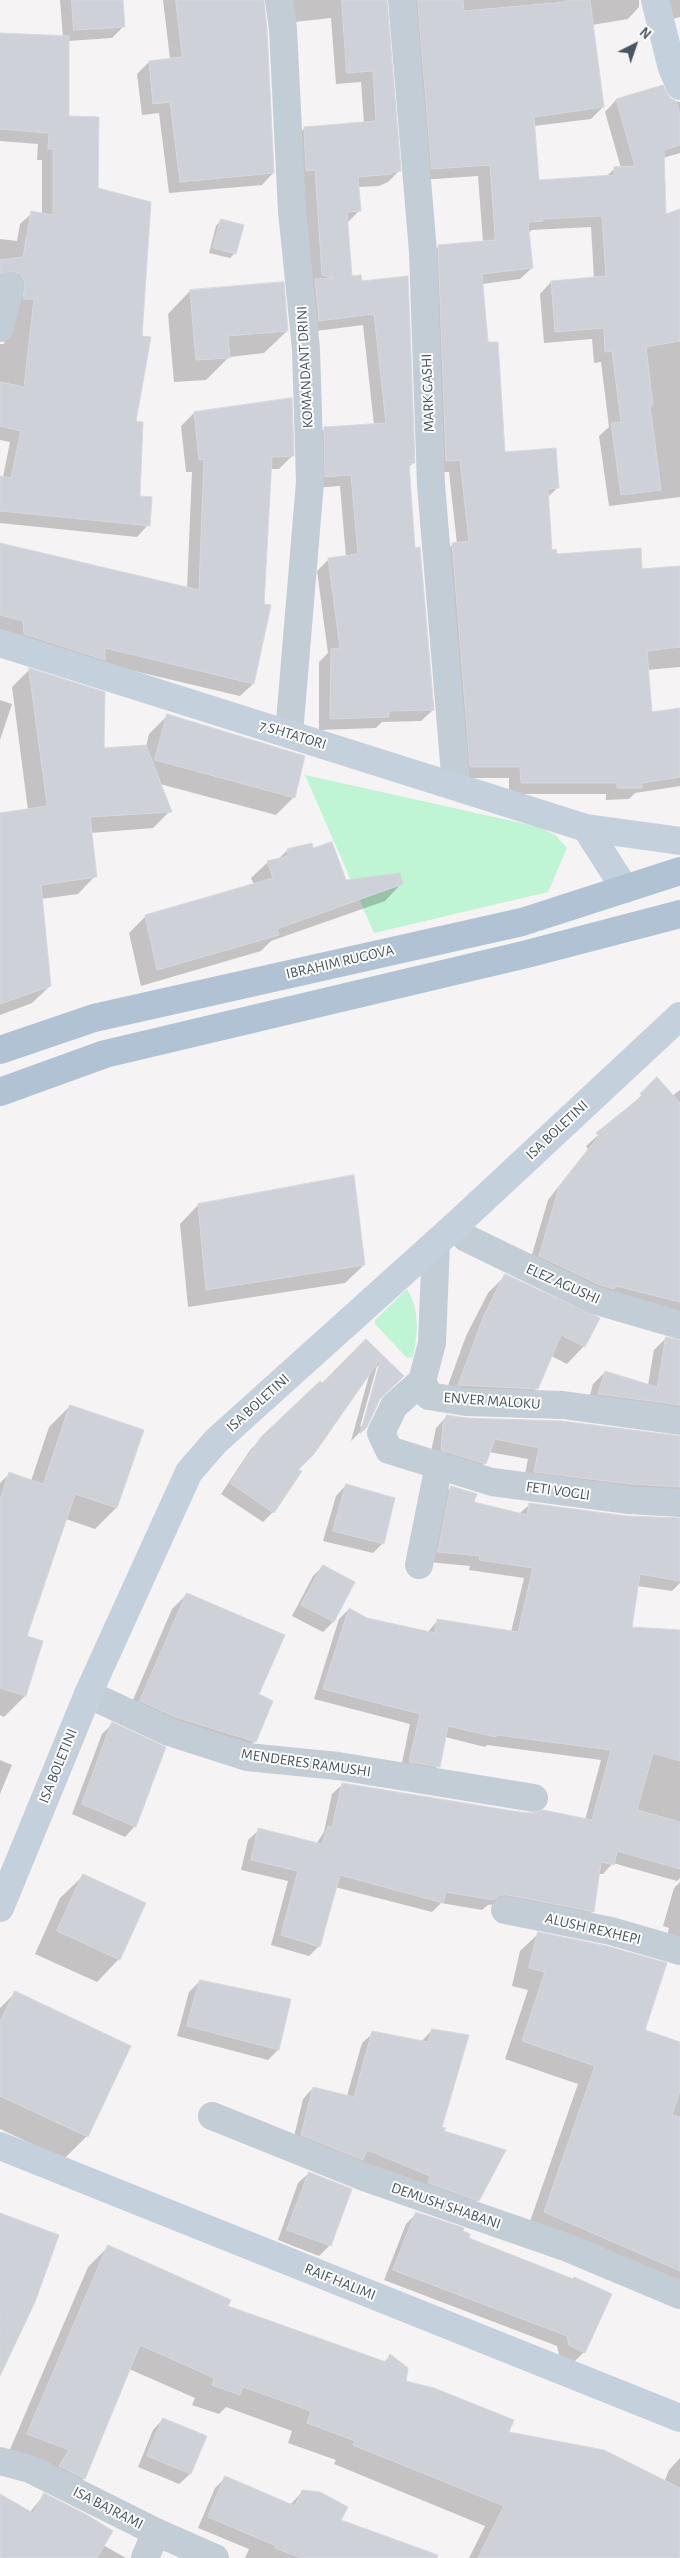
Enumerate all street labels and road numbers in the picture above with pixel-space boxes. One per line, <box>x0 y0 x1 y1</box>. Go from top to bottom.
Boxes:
street label: KOMANDANT DRINI <box>293 305 317 429</box>
street label: MARK GASHI <box>418 353 438 433</box>
street label: 7 SHTATORI <box>257 716 329 754</box>
street label: IBRAHIM RUGOVA <box>284 941 396 983</box>
street label: ISA BOLETINI <box>522 1097 592 1163</box>
street label: ELEZ AGUSHI <box>523 1260 603 1308</box>
street label: ISA BOLETINI <box>223 1370 293 1436</box>
street label: ENVER MALOKU <box>443 1389 541 1413</box>
street label: FETI VOGLI <box>525 1478 591 1504</box>
street label: ISA BOLETINI <box>35 1726 81 1806</box>
street label: MENDERES RAMUSHI <box>240 1745 372 1781</box>
street label: ALUSH REXHEPI <box>543 1909 643 1949</box>
street label: DEMUSH SHABANI <box>389 2179 503 2233</box>
street label: RAIF HALIMI <box>302 2260 378 2304</box>
street label: ISA BAJRAMI <box>70 2483 146 2533</box>

